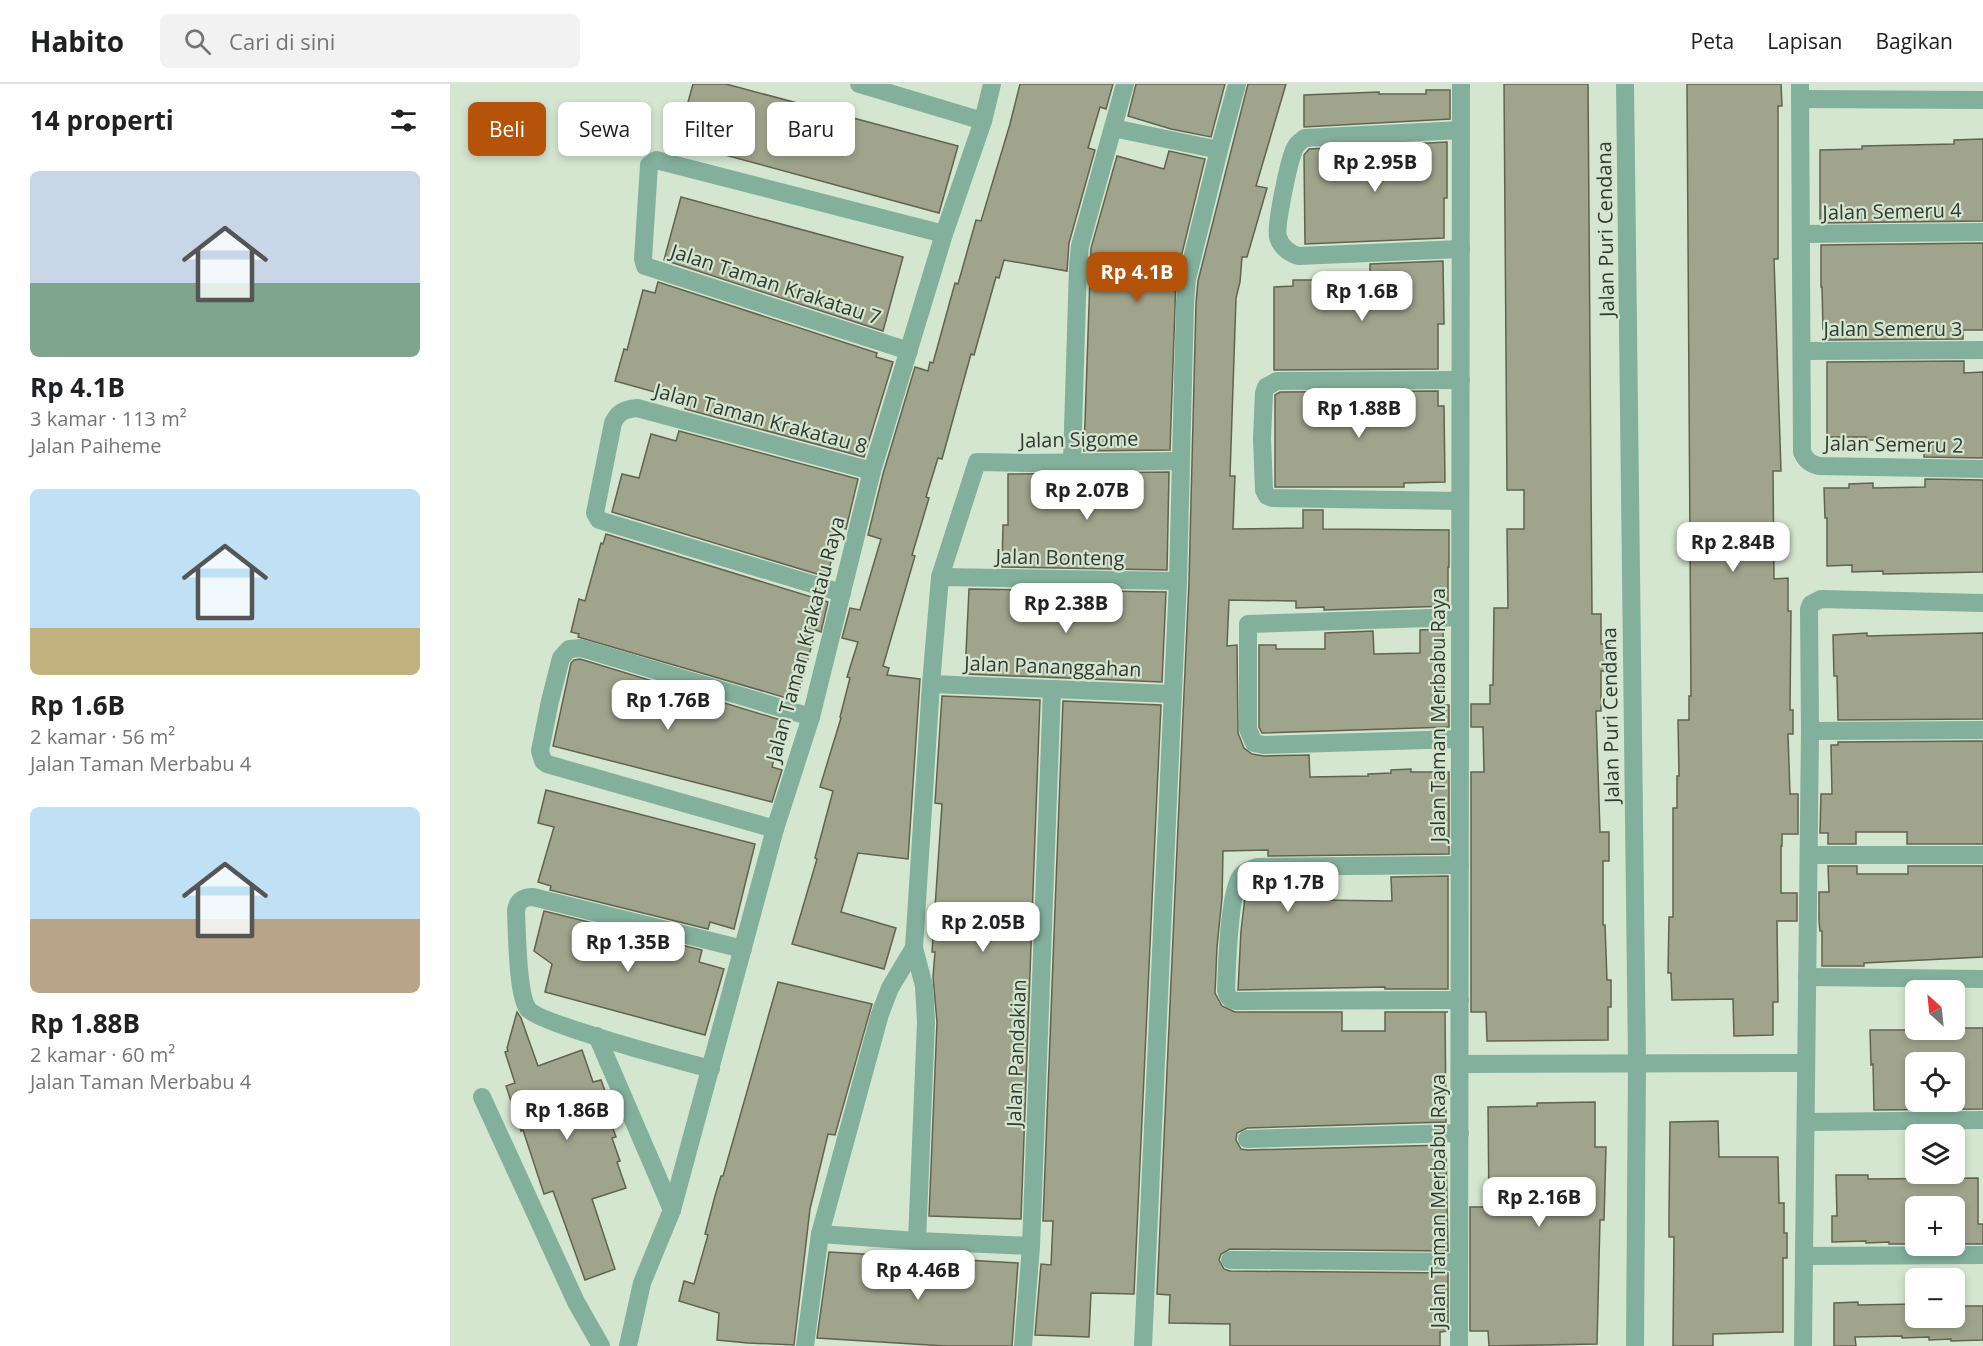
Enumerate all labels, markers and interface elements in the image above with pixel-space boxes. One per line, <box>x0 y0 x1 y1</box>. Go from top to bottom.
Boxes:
search box <box>160 14 580 68</box>
text: Habito <box>30 22 124 60</box>
icon: search <box>181 25 214 58</box>
text: Cari di sini <box>229 26 335 56</box>
text: Peta <box>1691 27 1734 55</box>
text: Lapisan <box>1767 27 1842 55</box>
text: Bagikan <box>1875 27 1953 55</box>
text: 14 properti <box>30 102 174 138</box>
chip: Beli <box>468 102 546 156</box>
chip: Sewa <box>558 102 651 156</box>
chip: Filter <box>663 102 755 156</box>
chip: Baru <box>767 102 855 156</box>
icon: filters <box>387 104 420 137</box>
street label: Jalan Puri Cendana <box>1590 141 1620 319</box>
pin: Rp 2.95B <box>1313 142 1437 193</box>
text: Rp 2.95B <box>1333 148 1417 175</box>
street label: Jalan Semeru 4 <box>1820 196 1962 226</box>
icon: home <box>171 210 279 318</box>
street label: Jalan Taman Krakatau 7 <box>665 237 885 331</box>
pin: Rp 4.1B <box>1082 252 1192 303</box>
text: Rp 4.1B <box>1100 258 1174 285</box>
pin: Rp 1.6B <box>1307 271 1417 322</box>
text: Rp 1.6B <box>1325 277 1399 304</box>
street label: Jalan Semeru 3 <box>1821 315 1963 342</box>
text: Rp 4.1B <box>30 369 125 405</box>
street label: Jalan Taman Krakatau 8 <box>650 376 871 459</box>
pin: Rp 1.88B <box>1297 388 1421 439</box>
text: Rp 1.88B <box>1317 394 1401 421</box>
text: 3 kamar · 113 m² <box>30 405 187 432</box>
street label: Jalan Sigome <box>1017 424 1139 454</box>
street label: Jalan Semeru 2 <box>1822 429 1964 459</box>
text: Jalan Paiheme <box>30 432 162 459</box>
pin: Rp 2.07B <box>1025 470 1149 521</box>
text: Rp 2.07B <box>1045 476 1129 503</box>
street label: Jalan Taman Krakatau Raya <box>759 513 851 767</box>
pin: Rp 2.84B <box>1671 522 1795 573</box>
icon: home <box>171 528 279 636</box>
text: Rp 2.84B <box>1691 528 1775 555</box>
street label: Jalan Bonteng <box>993 542 1125 572</box>
pin: Rp 2.38B <box>1004 583 1128 634</box>
street label: Jalan Taman Merbabu Raya <box>1424 588 1451 844</box>
text: Rp 2.38B <box>1024 589 1108 616</box>
street label: Jalan Puri Cendana <box>1595 627 1625 805</box>
street label: Jalan Pananggahan <box>962 649 1142 683</box>
pin: Rp 1.76B <box>606 680 730 731</box>
text: Rp 1.76B <box>626 686 710 713</box>
text: Rp 1.6B <box>30 687 125 723</box>
text: 2 kamar · 56 m² <box>30 723 175 750</box>
text: Jalan Taman Merbabu 4 <box>30 750 251 777</box>
icon: home <box>171 846 279 954</box>
pin: Rp 1.7B <box>1233 862 1343 913</box>
text: Rp 1.7B <box>1251 868 1325 895</box>
pin: Rp 2.05B <box>921 902 1045 953</box>
text: Rp 2.05B <box>941 908 1025 935</box>
pin: Rp 1.35B <box>566 922 690 973</box>
text: Rp 1.35B <box>586 928 670 955</box>
street label: Jalan Pandakian <box>1000 979 1032 1129</box>
north arrow <box>1905 980 1965 1040</box>
map controls <box>1905 980 1965 1328</box>
text: Rp 1.88B <box>30 1005 140 1041</box>
text: 2 kamar · 60 m² <box>30 1041 175 1068</box>
button: locate <box>1905 1052 1965 1112</box>
text: Jalan Taman Merbabu 4 <box>30 1068 251 1095</box>
street label: Jalan Taman Merbabu Raya <box>1424 1074 1451 1330</box>
pin: Rp 1.86B <box>505 1090 629 1141</box>
text: Rp 1.86B <box>525 1096 609 1123</box>
button: layers <box>1905 1124 1965 1184</box>
pin: Rp 2.16B <box>1477 1177 1601 1228</box>
text: Rp 2.16B <box>1497 1183 1581 1210</box>
button: + <box>1905 1196 1965 1256</box>
pin: Rp 4.46B <box>856 1250 980 1301</box>
text: Rp 4.46B <box>876 1256 960 1283</box>
button: − <box>1905 1268 1965 1328</box>

